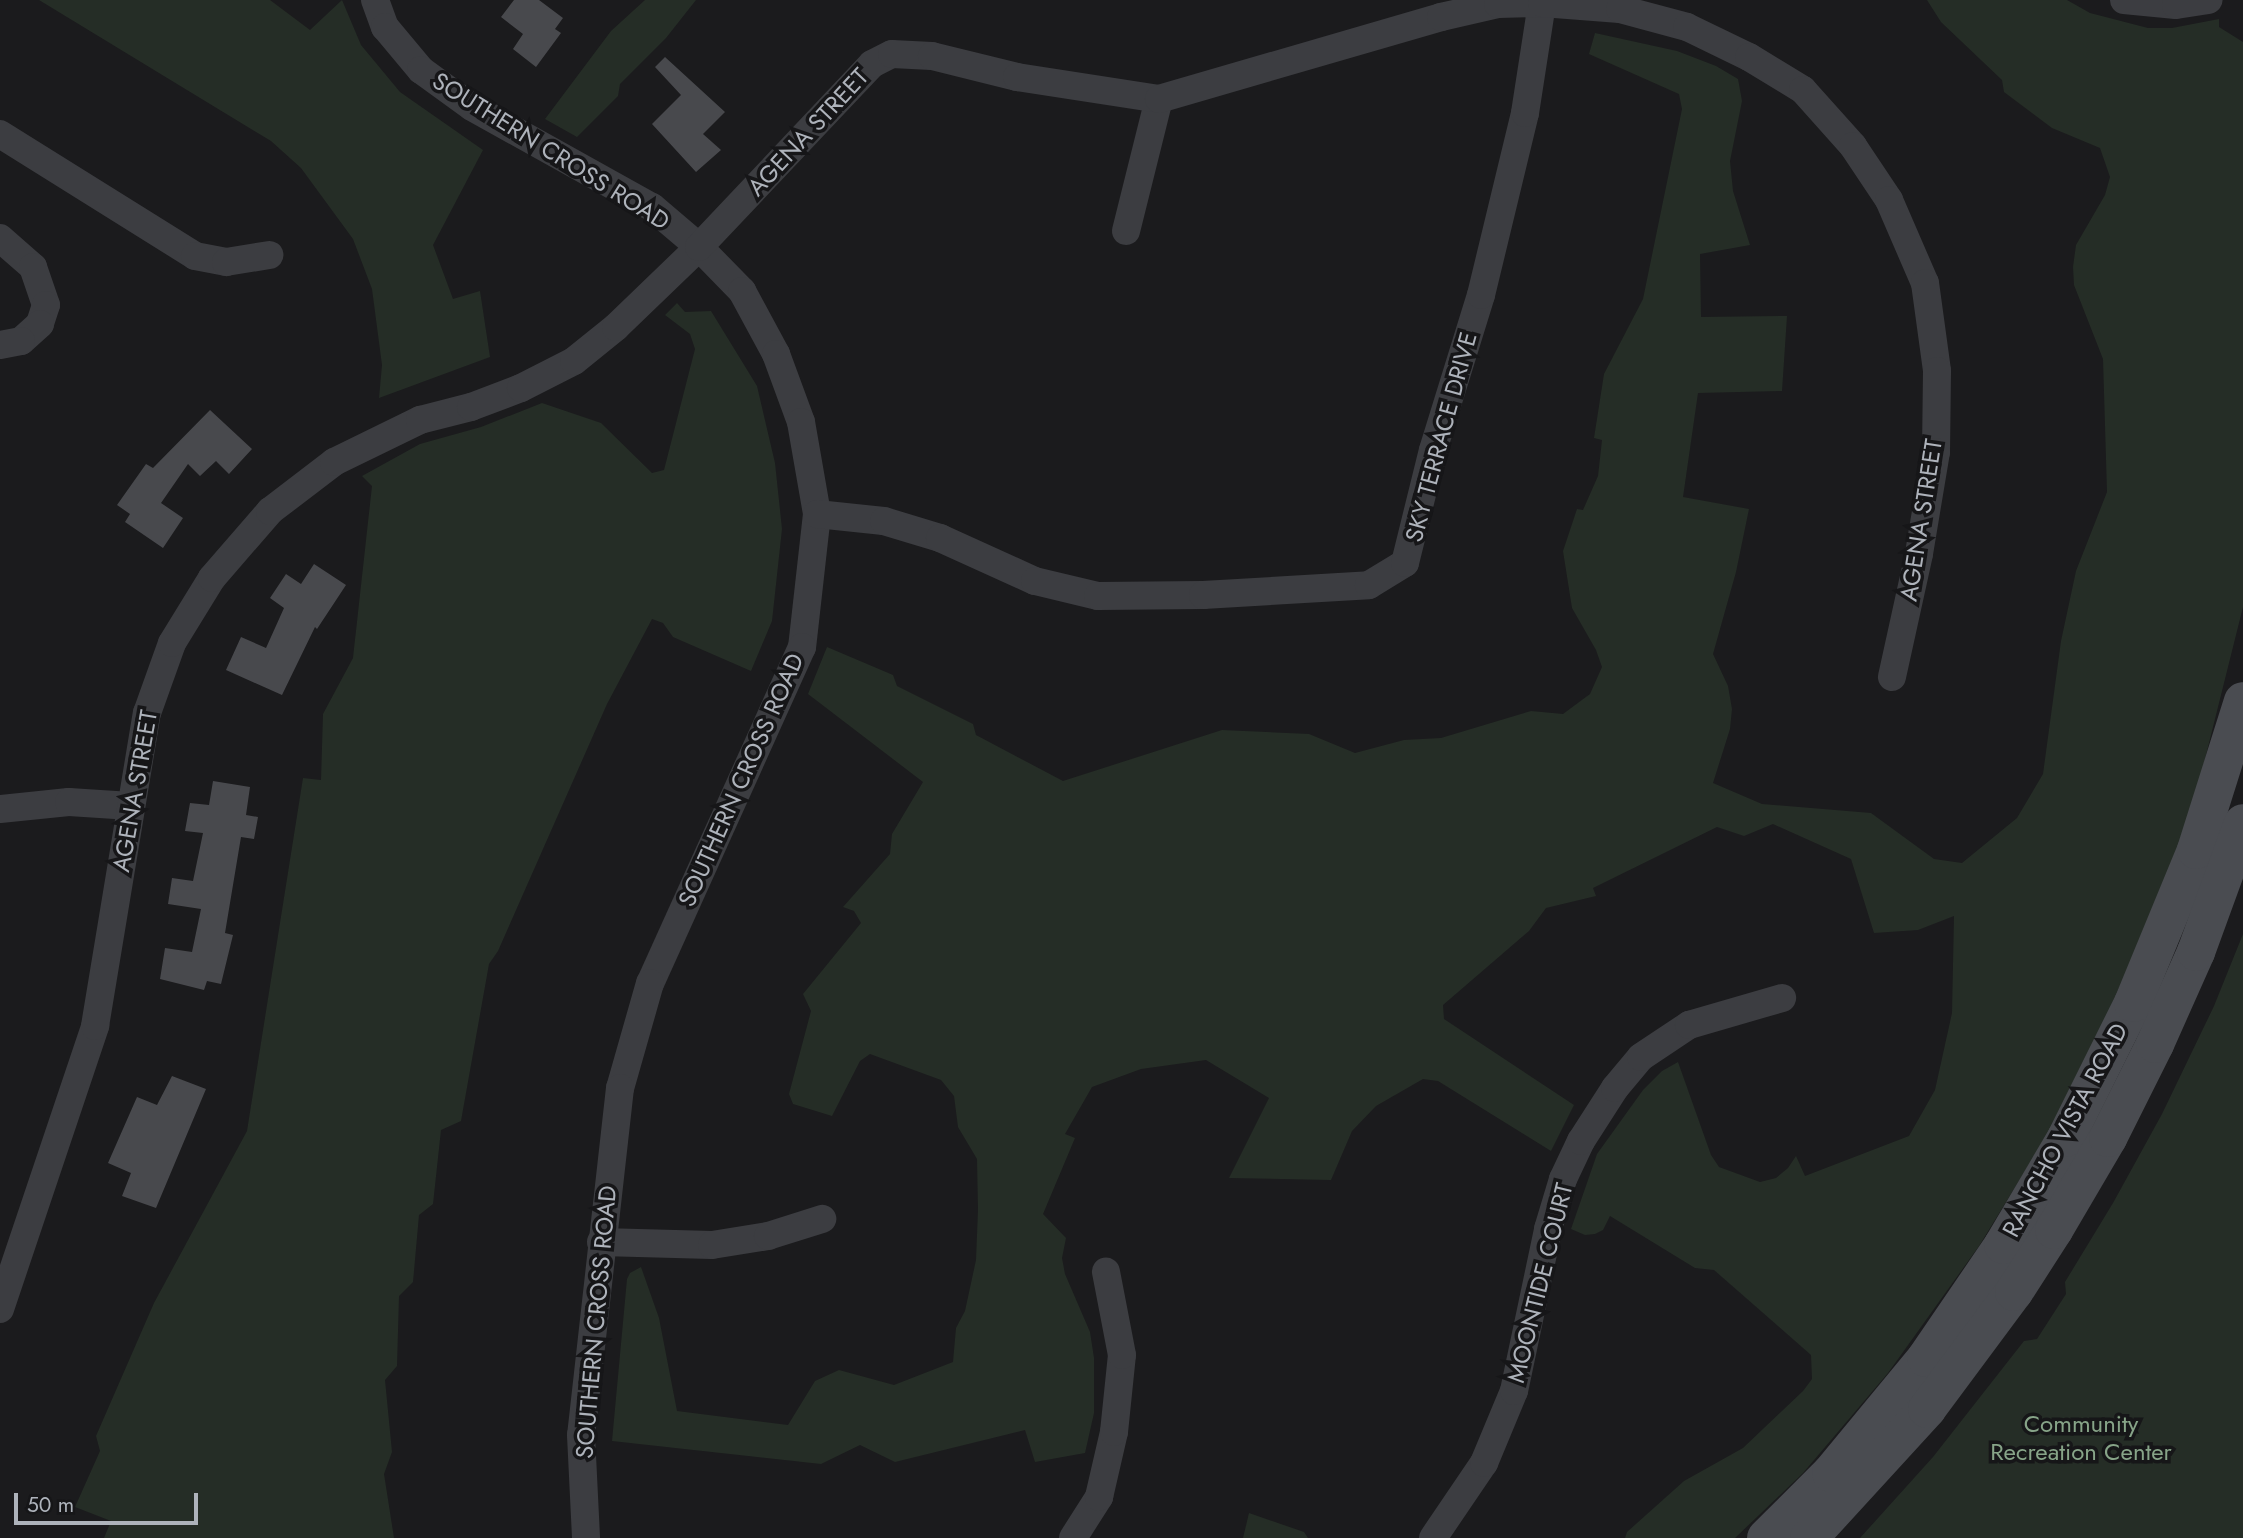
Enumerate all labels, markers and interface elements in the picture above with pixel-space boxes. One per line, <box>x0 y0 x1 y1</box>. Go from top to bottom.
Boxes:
street label: AGENA STREET <box>742 62 874 202</box>
street label: SOUTHERN CROSS ROAD <box>427 66 675 236</box>
street label: SKY TERRACE DRIVE <box>1399 329 1483 545</box>
street label: AGENA STREET <box>1894 437 1948 603</box>
street label: SOUTHERN CROSS ROAD <box>672 649 810 911</box>
street label: AGENA STREET <box>107 708 163 874</box>
street label: RANCHO VISTA ROAD <box>1996 1018 2134 1242</box>
street label: MOONTIDE COURT <box>1501 1180 1579 1386</box>
street label: SOUTHERN CROSS ROAD <box>570 1184 622 1460</box>
park label: Community Recreation Center <box>1990 1410 2172 1466</box>
scale bar <box>18 1478 201 1522</box>
text: 50 m <box>27 1490 74 1520</box>

